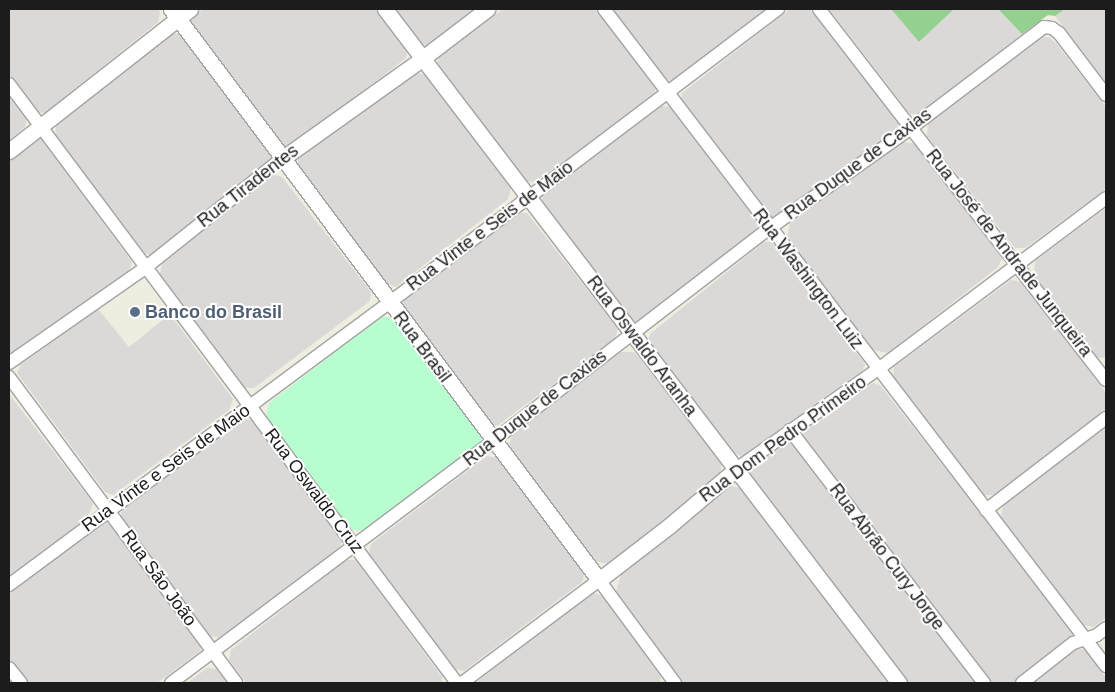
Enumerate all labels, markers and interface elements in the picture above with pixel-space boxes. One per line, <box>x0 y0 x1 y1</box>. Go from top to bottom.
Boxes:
street label: Rua Duque de Caxias <box>780 104 936 224</box>
street label: Rua Tiradentes <box>193 140 303 232</box>
street label: Rua José de Andrade Junqueira <box>921 145 1097 361</box>
street label: Rua Vinte e Seis de Maio <box>403 156 577 296</box>
street label: Rua Washington Luiz <box>748 204 868 354</box>
street label: Rua Oswaldo Aranha <box>582 271 702 421</box>
place label: Banco do Brasil <box>145 301 282 323</box>
marker: Banco do Brasil <box>129 306 141 318</box>
street label: Rua Brasil <box>388 307 456 387</box>
street label: Rua Duque de Caxias <box>459 345 611 471</box>
street label: Rua Dom Pedro Primeiro <box>695 371 871 507</box>
street label: Rua Vinte e Seis de Maio <box>78 400 254 536</box>
street label: Rua Oswaldo Cruz <box>260 424 368 558</box>
street label: Rua Abrão Cury Jorge <box>824 479 950 635</box>
street label: Rua São João <box>117 526 201 630</box>

